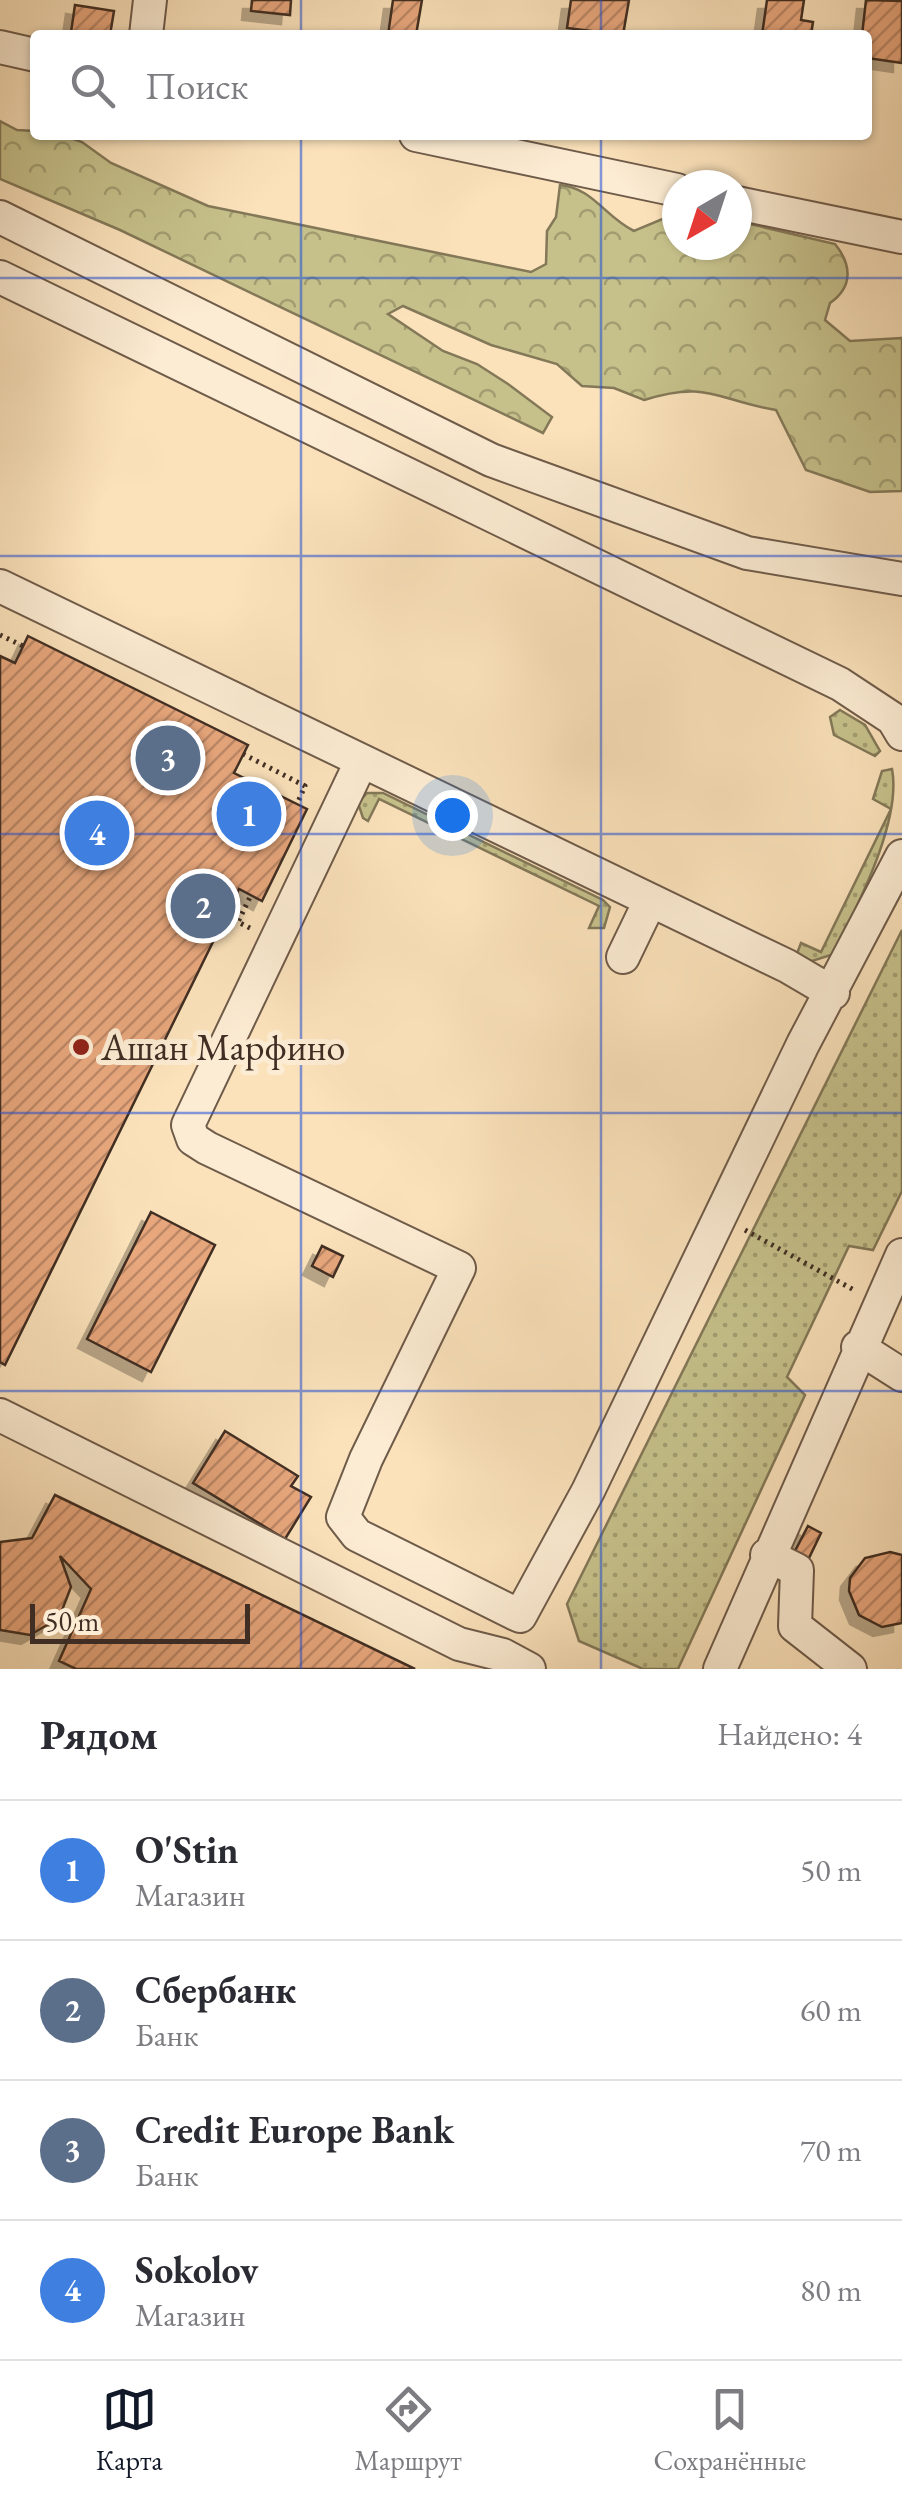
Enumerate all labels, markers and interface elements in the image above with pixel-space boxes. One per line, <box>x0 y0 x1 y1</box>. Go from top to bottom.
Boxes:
search box <box>30 30 872 140</box>
icon: search <box>65 58 120 113</box>
text: Поиск <box>145 61 248 110</box>
north arrow <box>662 170 752 260</box>
pin: 3 <box>136 720 200 796</box>
pin: 1 <box>216 776 282 852</box>
your location <box>427 790 478 841</box>
pin: 4 <box>64 796 130 870</box>
pin: 2 <box>170 868 236 944</box>
place label: Ашан Марфино <box>100 1022 345 1071</box>
marker: Ашан Марфино <box>70 1036 92 1058</box>
scale bar <box>30 1599 250 1644</box>
text: 50 m <box>45 1603 99 1639</box>
text: Рядом <box>40 1707 158 1762</box>
text: Найдено: 4 <box>717 1713 862 1755</box>
text: O'Stin <box>135 1825 239 1874</box>
text: 1 <box>64 1849 81 1891</box>
text: 50 m <box>800 1849 862 1891</box>
text: Магазин <box>135 1874 246 1916</box>
text: Сбербанк <box>135 1965 296 2014</box>
text: 2 <box>64 1989 81 2031</box>
text: 60 m <box>800 1989 862 2031</box>
text: Банк <box>135 2014 199 2056</box>
text: Credit Europe Bank <box>135 2105 454 2154</box>
text: 3 <box>64 2129 81 2171</box>
text: 70 m <box>800 2129 862 2171</box>
text: Банк <box>135 2154 199 2196</box>
text: Sokolov <box>135 2245 258 2294</box>
text: 4 <box>64 2269 81 2311</box>
text: 80 m <box>800 2269 862 2311</box>
text: Магазин <box>135 2294 246 2336</box>
tab: Карта <box>96 2382 163 2478</box>
tab: Маршрут <box>354 2382 462 2478</box>
tab: Сохранённые <box>653 2382 806 2478</box>

